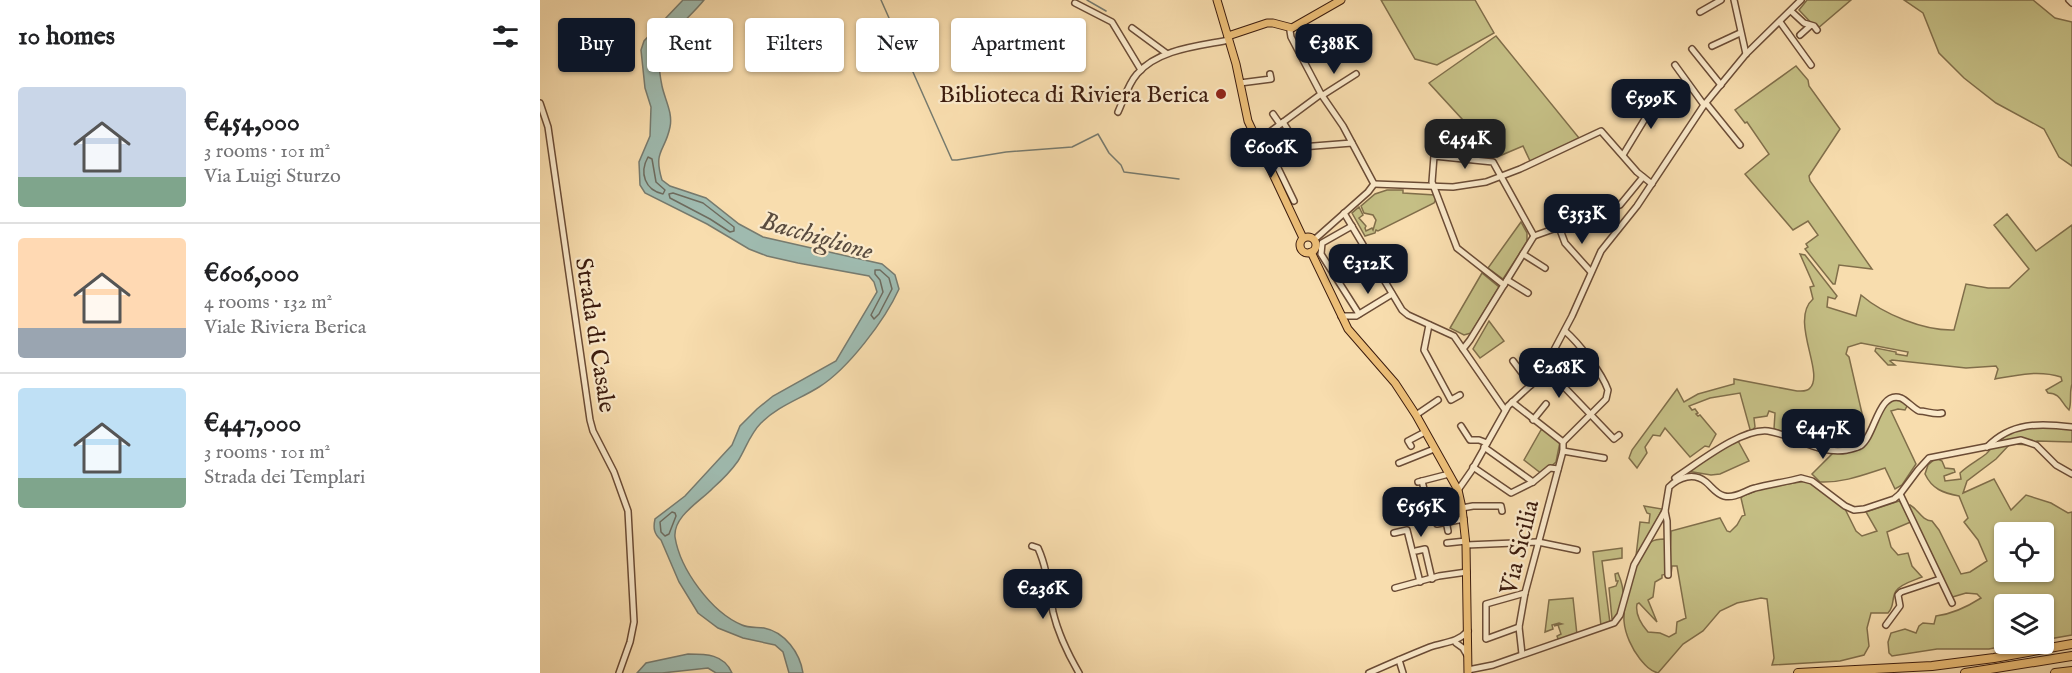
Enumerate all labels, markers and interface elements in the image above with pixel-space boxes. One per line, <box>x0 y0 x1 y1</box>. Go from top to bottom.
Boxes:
chip: Buy <box>558 18 635 72</box>
chip: Rent <box>647 18 733 72</box>
chip: Filters <box>745 18 844 72</box>
chip: New <box>856 18 939 72</box>
chip: Apartment <box>951 18 1086 72</box>
text: 10 homes <box>18 20 115 53</box>
icon: filters <box>489 20 522 53</box>
pin: €388K <box>1292 24 1376 75</box>
text: €388K <box>1309 31 1359 56</box>
pin: €599K <box>1609 79 1693 130</box>
place label: Biblioteca di Riviera Berica <box>939 80 1210 111</box>
text: €599K <box>1626 86 1676 111</box>
marker: Biblioteca di Riviera Berica <box>1214 87 1228 101</box>
text: €454,000 <box>204 106 300 139</box>
icon: home <box>66 111 138 183</box>
pin: €454K <box>1423 119 1507 170</box>
text: €454K <box>1439 126 1491 151</box>
pin: €606K <box>1229 128 1313 179</box>
text: €606K <box>1245 135 1297 160</box>
text: 3 rooms · 101 m² <box>204 139 330 164</box>
text: Via Luigi Sturzo <box>204 164 341 189</box>
pin: €353K <box>1540 194 1624 245</box>
text: €353K <box>1558 201 1606 226</box>
water label: Bacchiglione <box>756 205 877 269</box>
pin: €312K <box>1326 244 1410 295</box>
text: €312K <box>1343 251 1393 276</box>
street label: Strada di Casale <box>567 256 622 415</box>
text: €606,000 <box>204 257 299 290</box>
icon: home <box>66 262 138 334</box>
text: 4 rooms · 132 m² <box>204 290 332 315</box>
text: Viale Riviera Berica <box>204 315 366 340</box>
pin: €268K <box>1517 348 1601 399</box>
text: €268K <box>1533 355 1585 380</box>
text: €447,000 <box>204 407 301 440</box>
pin: €447K <box>1781 409 1865 460</box>
icon: home <box>66 412 138 484</box>
text: €447K <box>1796 416 1850 441</box>
text: 3 rooms · 101 m² <box>204 440 330 465</box>
text: Strada dei Templari <box>204 465 365 490</box>
pin: €565K <box>1379 487 1463 538</box>
text: €565K <box>1396 494 1446 519</box>
street label: Via Sicilia <box>1494 496 1547 599</box>
map controls <box>1994 522 2054 654</box>
button: locate <box>1994 522 2054 582</box>
pin: €236K <box>1001 569 1085 620</box>
text: €236K <box>1017 576 1069 601</box>
button: layers <box>1994 594 2054 654</box>

